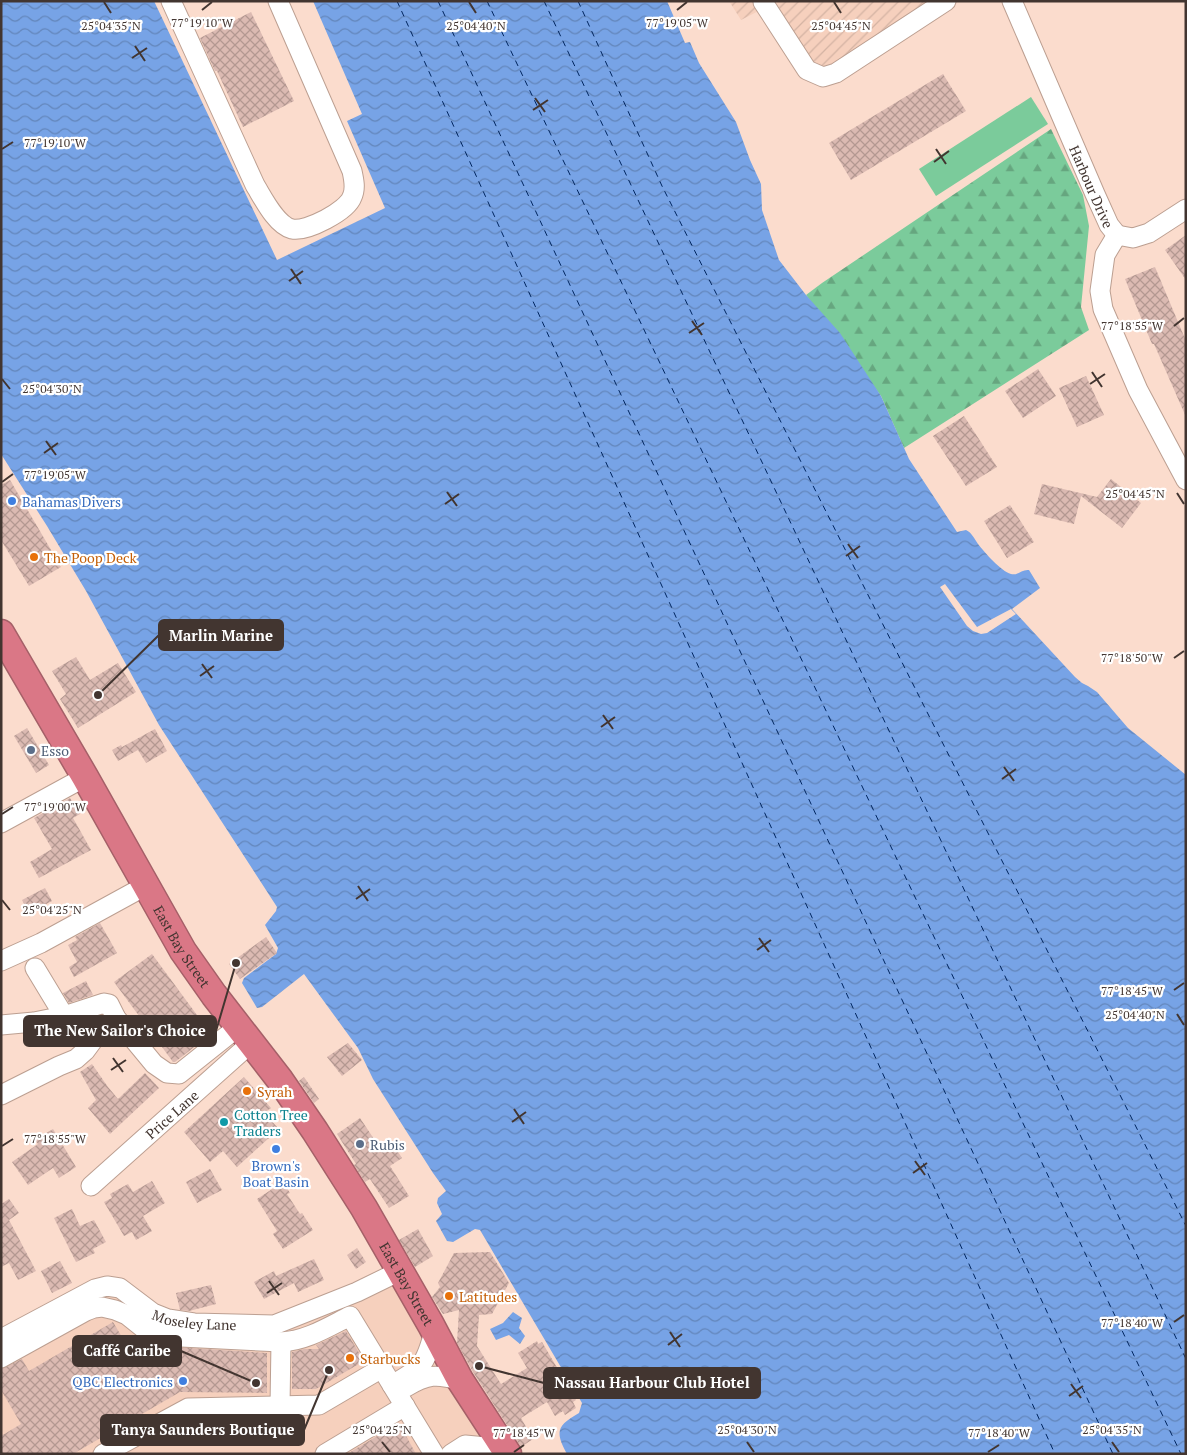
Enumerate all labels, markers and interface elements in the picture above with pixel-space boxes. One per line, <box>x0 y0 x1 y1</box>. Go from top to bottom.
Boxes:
text: 77°19'10"W <box>171 15 234 30</box>
text: 77°19'05"W <box>646 15 709 30</box>
text: 25°04'35"N <box>81 18 141 33</box>
text: 25°04'40"N <box>446 18 506 33</box>
text: 25°04'45"N <box>811 18 871 33</box>
text: 77°19'10"W <box>24 135 87 150</box>
street label: Harbour Drive <box>1066 142 1119 231</box>
text: 77°18'55"W <box>1101 318 1164 333</box>
text: 25°04'30"N <box>22 381 82 396</box>
text: 77°19'05"W <box>24 467 87 482</box>
text: 25°04'45"N <box>1105 486 1165 501</box>
place label: Bahamas Divers <box>22 492 121 511</box>
marker: Bahamas Divers <box>6 495 18 507</box>
place label: The Poop Deck <box>44 548 138 567</box>
marker: The Poop Deck <box>28 551 40 563</box>
callout: Marlin Marine <box>159 620 283 650</box>
text: Marlin Marine <box>169 625 273 645</box>
text: 77°18'50"W <box>1101 650 1164 665</box>
place label: Esso <box>41 741 69 760</box>
marker: Esso <box>25 744 37 756</box>
text: 77°19'00"W <box>24 799 87 814</box>
text: 25°04'25"N <box>22 902 82 917</box>
street label: East Bay Street <box>150 902 216 992</box>
text: 77°18'45"W <box>1101 983 1164 998</box>
text: 25°04'40"N <box>1105 1007 1165 1022</box>
callout: The New Sailor's Choice <box>24 1016 216 1046</box>
text: The New Sailor's Choice <box>34 1020 206 1040</box>
place label: Syrah <box>257 1082 292 1101</box>
street label: Price Lane <box>141 1085 202 1143</box>
marker: Syrah <box>241 1085 253 1097</box>
place label: Cotton Tree Traders <box>234 1105 308 1140</box>
marker: Cotton Tree Traders <box>218 1116 230 1128</box>
text: 77°18'55"W <box>24 1131 87 1146</box>
place label: Rubis <box>370 1135 405 1154</box>
marker: Rubis <box>354 1138 366 1150</box>
marker: Brown's Boat Basin <box>270 1143 282 1155</box>
place label: Brown's Boat Basin <box>243 1156 310 1191</box>
street label: East Bay Street <box>376 1238 439 1330</box>
place label: Latitudes <box>459 1287 517 1306</box>
marker: Latitudes <box>443 1290 455 1302</box>
street label: Moseley Lane <box>150 1304 237 1334</box>
text: 77°18'40"W <box>1101 1315 1164 1330</box>
callout: Caffé Caribe <box>73 1336 181 1366</box>
text: Caffé Caribe <box>83 1340 171 1360</box>
place label: Starbucks <box>360 1349 421 1368</box>
marker: Starbucks <box>344 1352 356 1364</box>
callout: Nassau Harbour Club Hotel <box>544 1368 760 1398</box>
place label: QBC Electronics <box>72 1372 173 1391</box>
text: Nassau Harbour Club Hotel <box>554 1372 750 1392</box>
marker: QBC Electronics <box>177 1375 189 1387</box>
callout: Tanya Saunders Boutique <box>101 1415 304 1445</box>
text: Tanya Saunders Boutique <box>111 1419 295 1439</box>
text: 25°04'25"N <box>352 1422 412 1437</box>
text: 25°04'30"N <box>717 1422 777 1437</box>
text: 25°04'35"N <box>1082 1422 1142 1437</box>
text: 77°18'45"W <box>493 1425 556 1440</box>
text: 77°18'40"W <box>968 1425 1031 1440</box>

